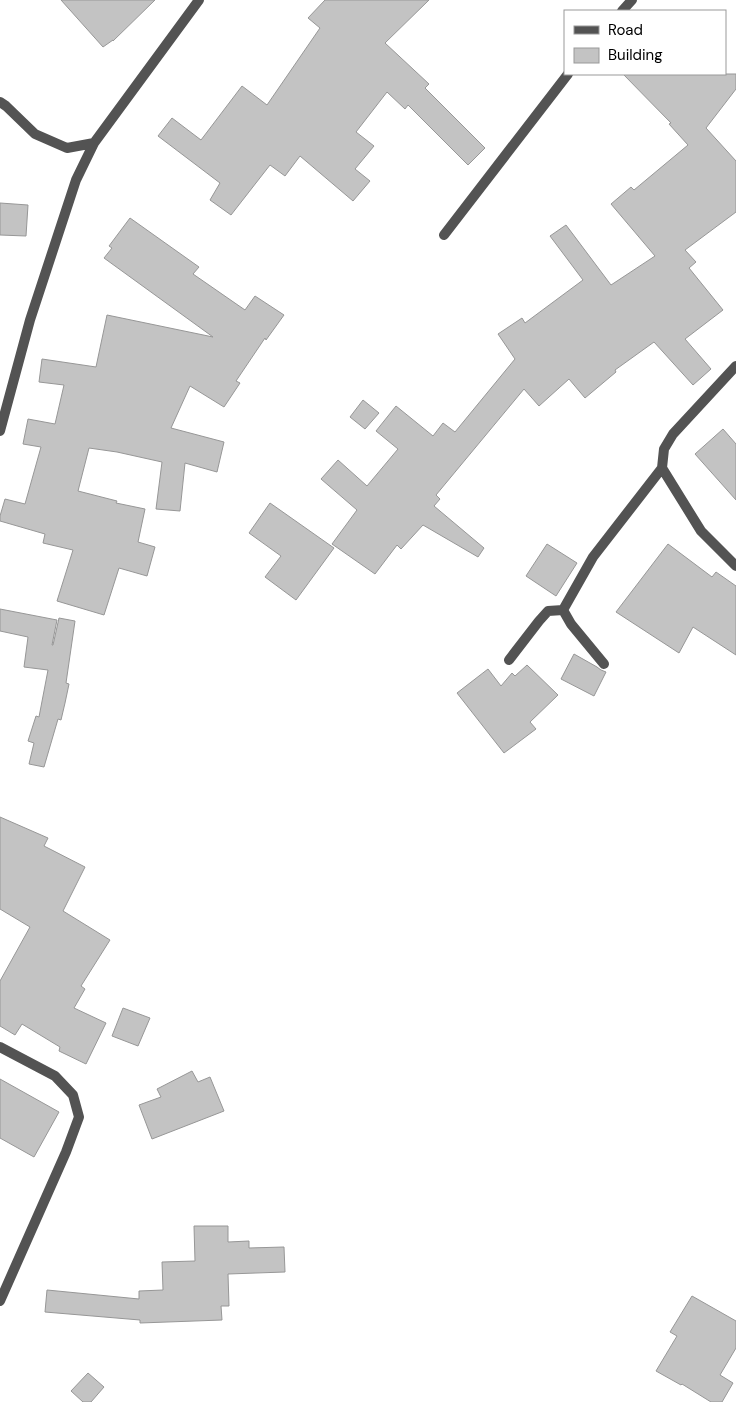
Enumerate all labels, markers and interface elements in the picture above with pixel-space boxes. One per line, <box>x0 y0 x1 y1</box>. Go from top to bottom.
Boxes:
legend <box>564 10 726 75</box>
text: Road <box>608 20 643 40</box>
text: Building <box>608 45 663 65</box>

